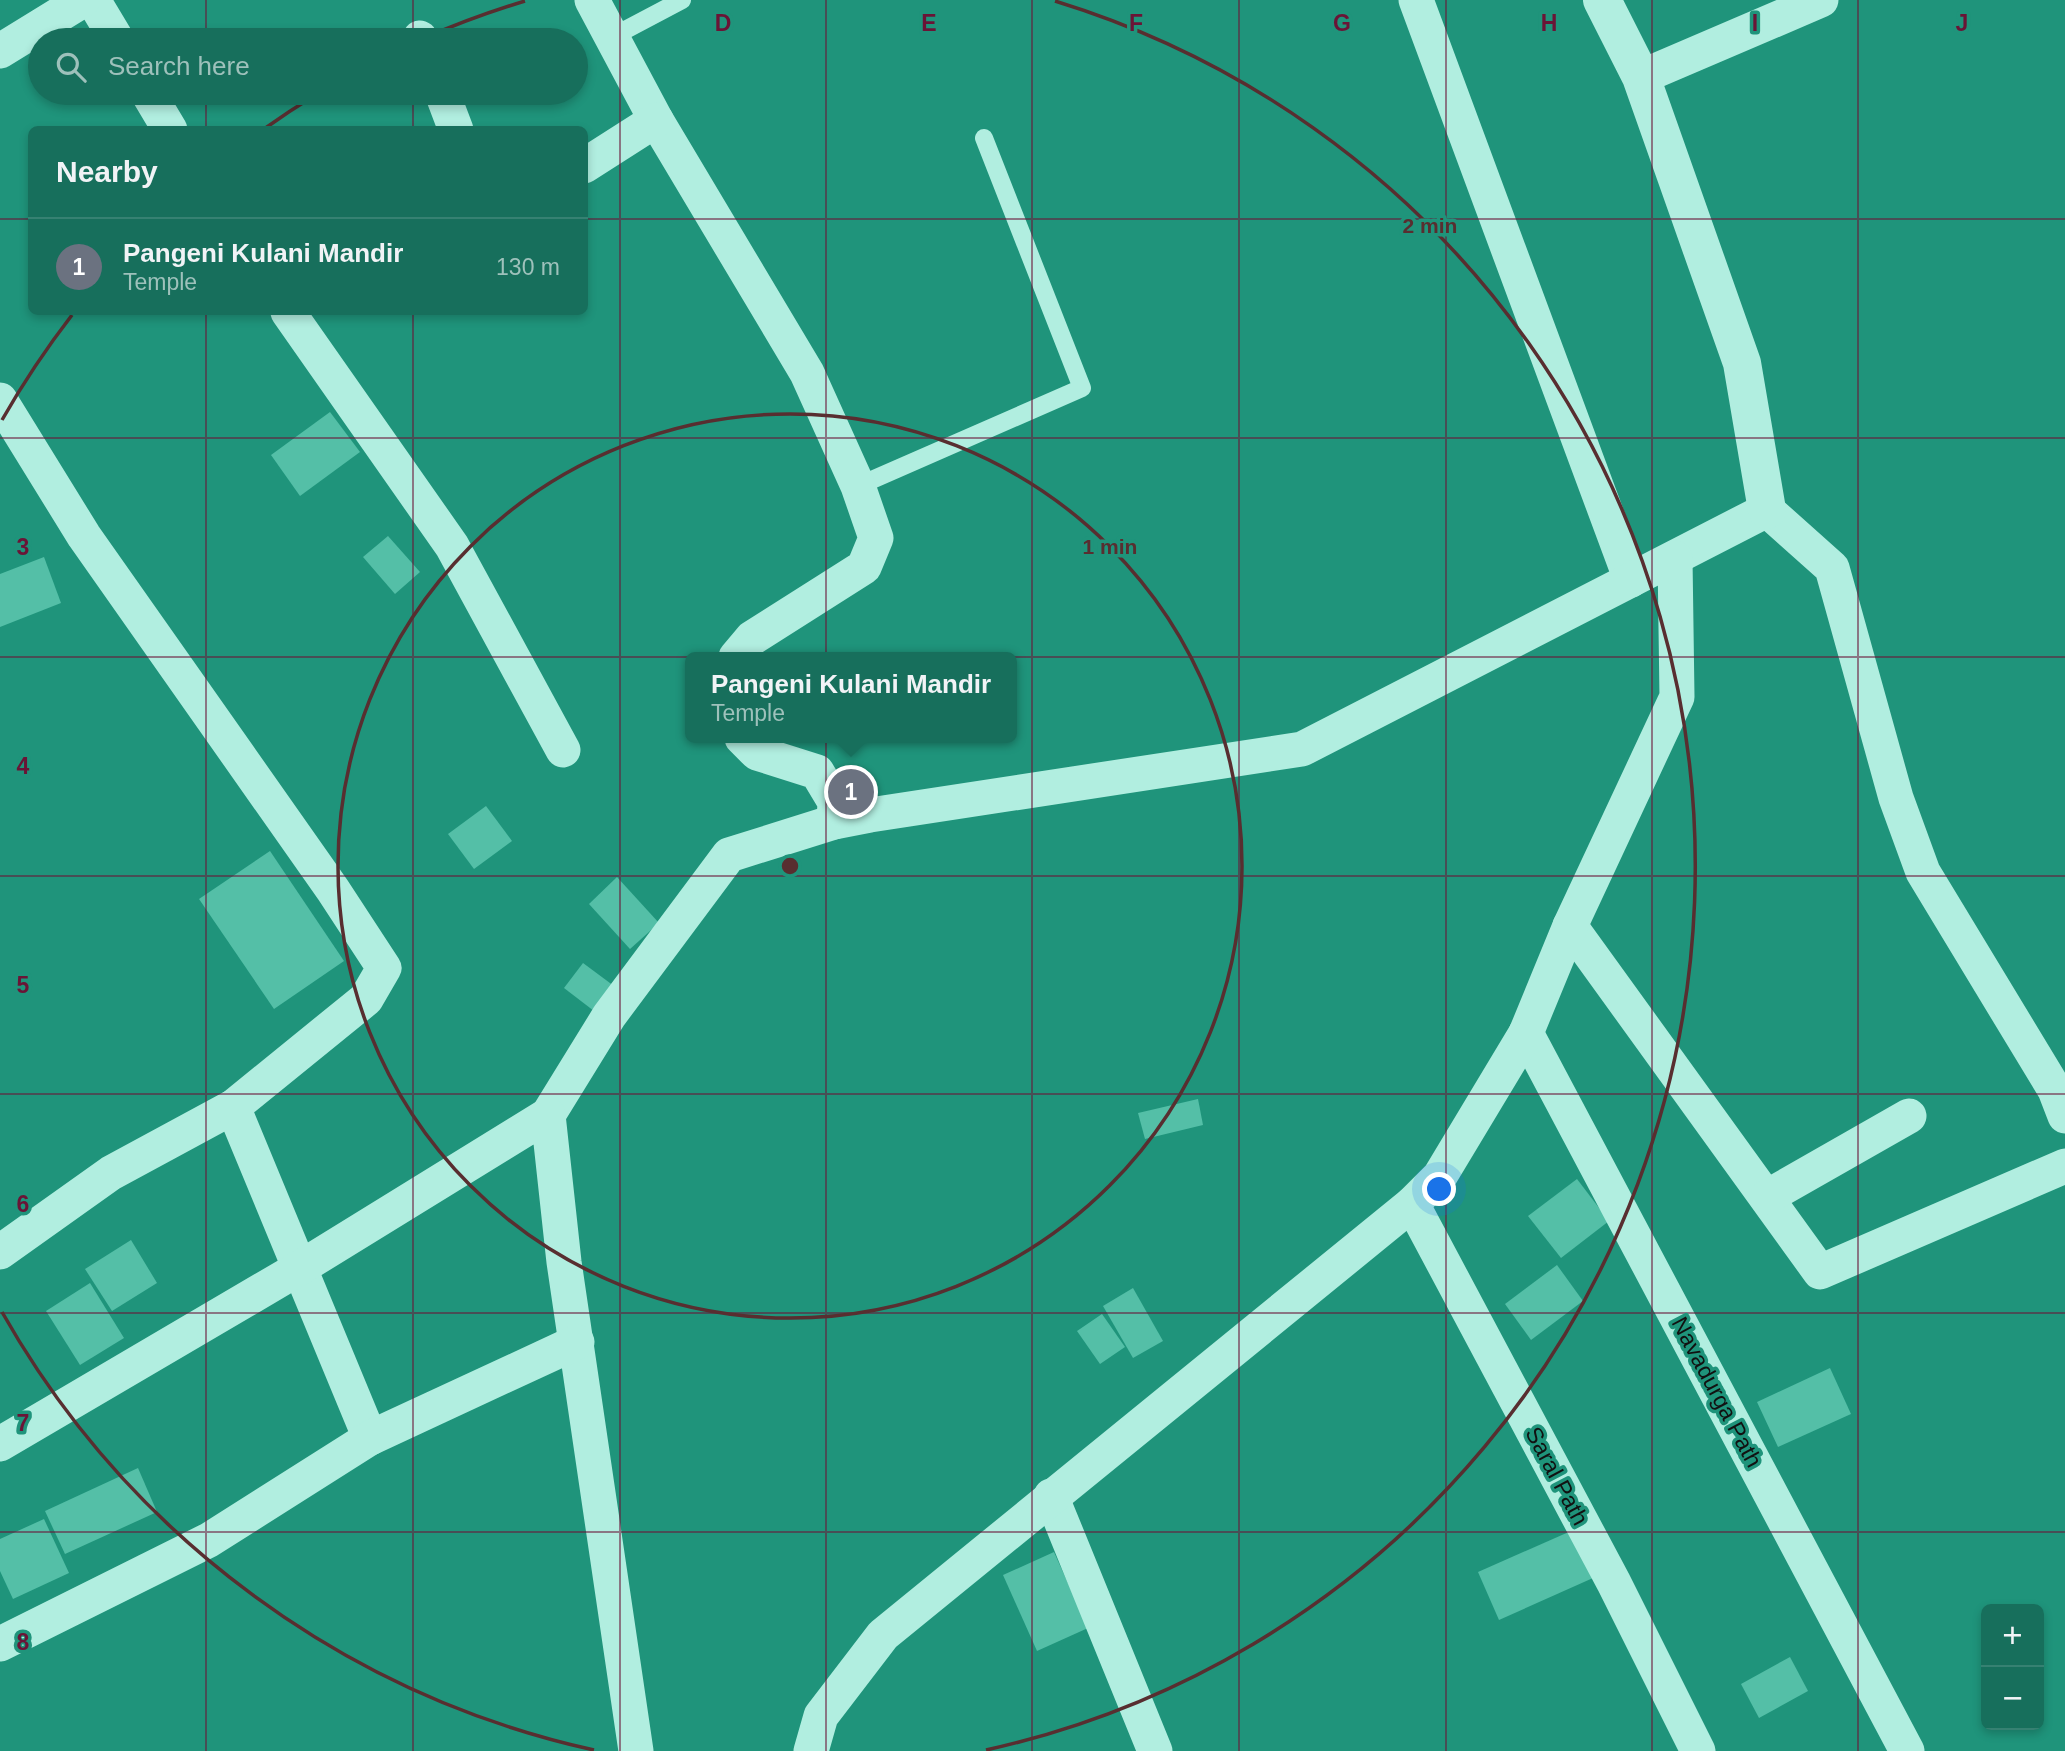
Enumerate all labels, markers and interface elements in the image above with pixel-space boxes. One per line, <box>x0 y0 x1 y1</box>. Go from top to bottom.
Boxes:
text: D <box>715 10 731 36</box>
text: E <box>921 10 937 36</box>
text: F <box>1129 10 1143 36</box>
text: G <box>1333 10 1351 36</box>
text: H <box>1541 10 1557 36</box>
text: I <box>1752 10 1758 36</box>
text: J <box>1956 10 1968 36</box>
search box <box>28 28 588 105</box>
icon: search <box>52 48 90 86</box>
text: Search here <box>108 51 250 81</box>
text: Nearby <box>56 155 158 188</box>
text: 2 min <box>1403 214 1457 237</box>
text: Pangeni Kulani Mandir <box>123 238 403 268</box>
text: 1 <box>73 254 85 280</box>
text: 130 m <box>496 254 560 280</box>
text: Temple <box>123 269 197 295</box>
text: 3 <box>17 534 29 560</box>
text: 1 min <box>1083 535 1137 558</box>
popup <box>685 652 1017 743</box>
text: Pangeni Kulani Mandir <box>711 669 991 699</box>
text: Temple <box>711 700 785 726</box>
text: 4 <box>17 753 30 779</box>
pin: 1 <box>828 766 874 818</box>
centre of rings <box>778 854 802 878</box>
text: 5 <box>17 972 30 998</box>
your location <box>1422 1172 1456 1206</box>
text: 6 <box>17 1191 29 1217</box>
street label: Navadurga Path <box>1667 1313 1767 1471</box>
text: 7 <box>17 1410 29 1436</box>
street label: Saral Path <box>1520 1422 1594 1530</box>
map controls <box>1981 1604 2044 1730</box>
button: + <box>1981 1604 2044 1667</box>
text: 8 <box>17 1629 30 1655</box>
button: − <box>1981 1667 2044 1730</box>

